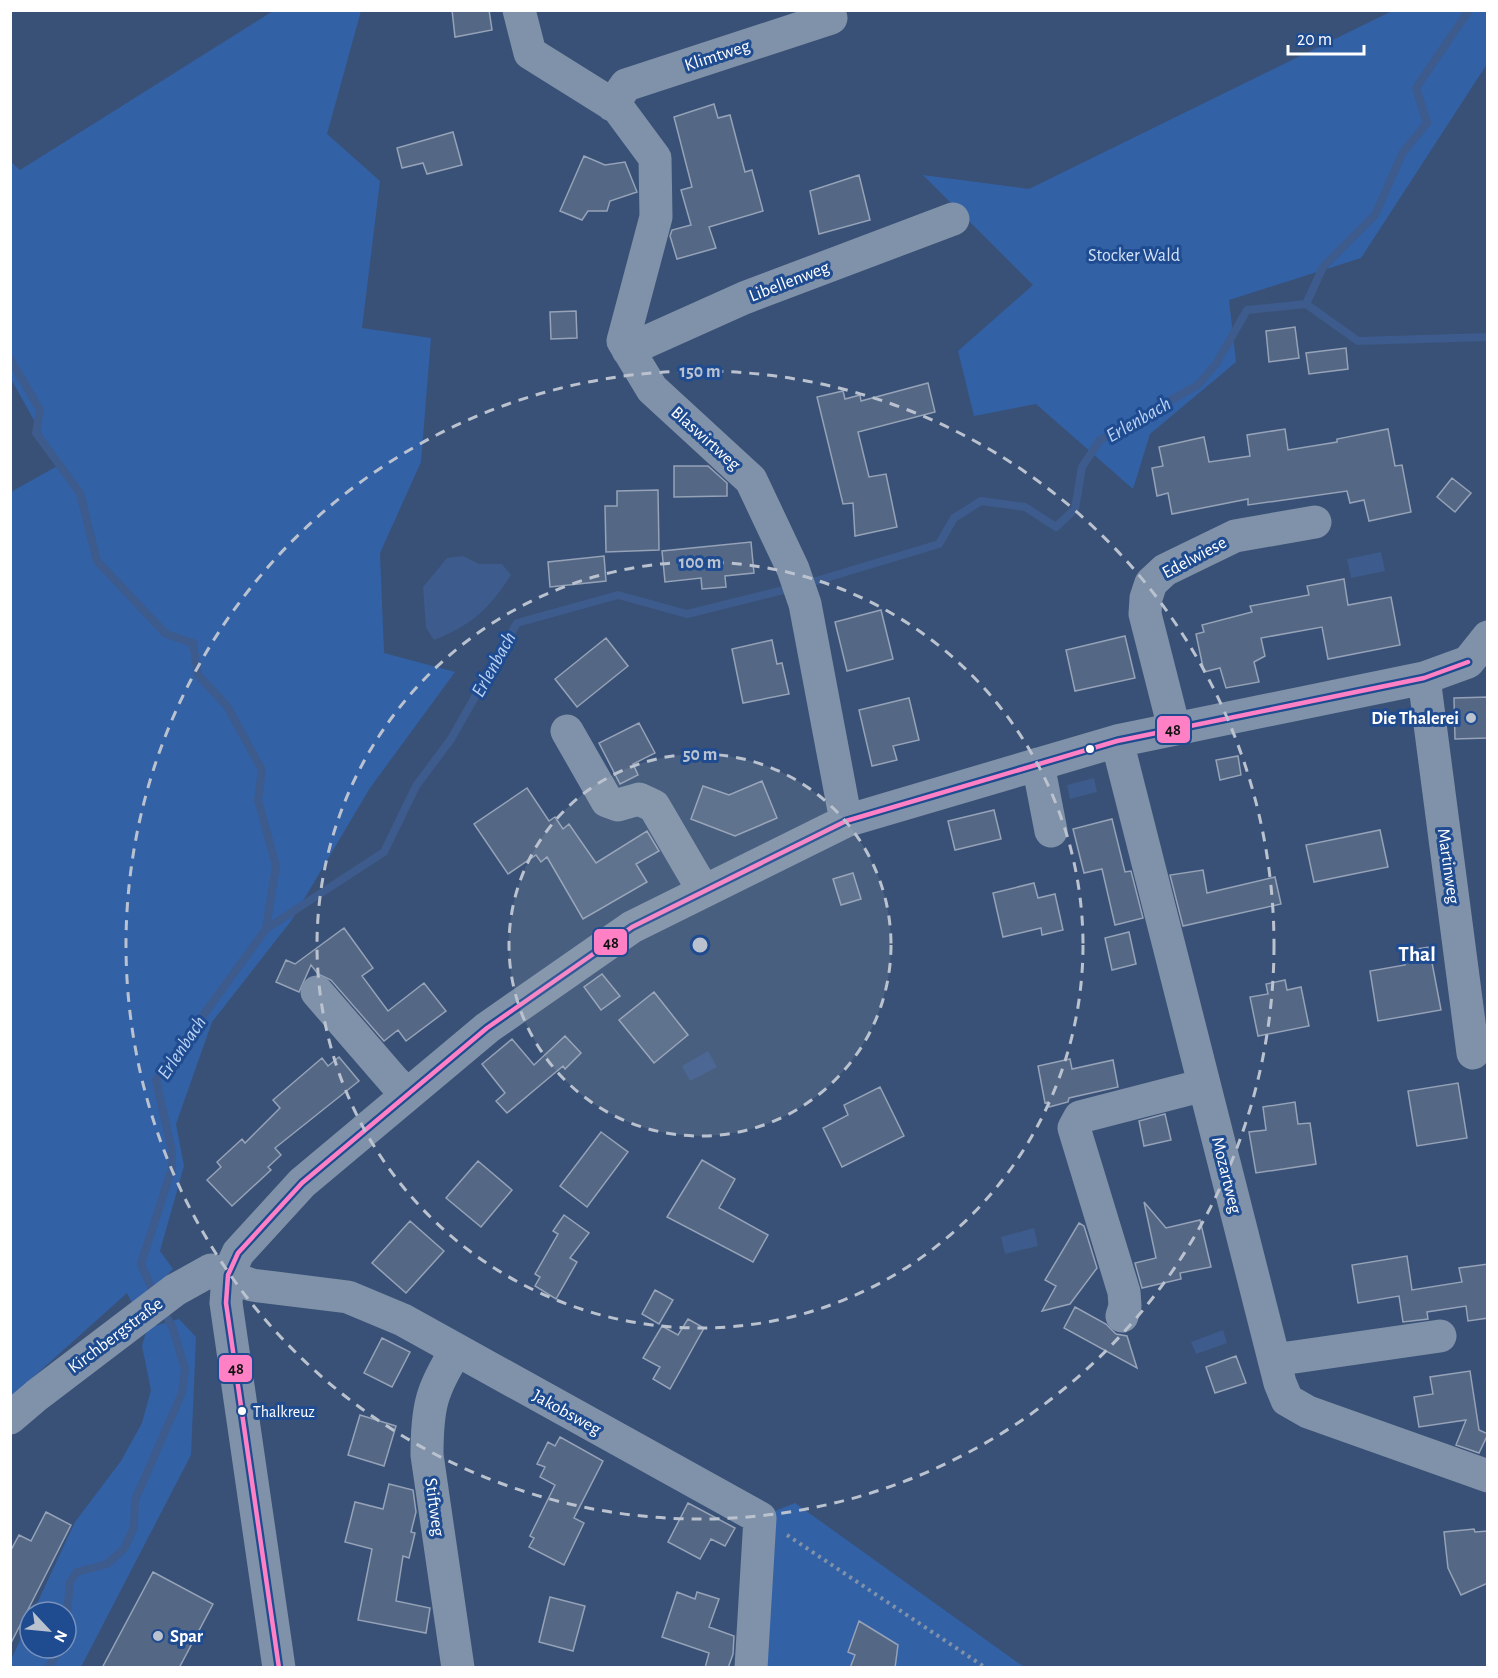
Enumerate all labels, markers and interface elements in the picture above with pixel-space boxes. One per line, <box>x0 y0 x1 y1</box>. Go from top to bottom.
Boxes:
scale bar <box>1288 18 1364 56</box>
text: 20 m <box>1297 31 1332 49</box>
street label: Klimtweg <box>682 37 752 75</box>
park label: Stocker Wald <box>1088 247 1180 265</box>
street label: Libellenweg <box>747 258 832 305</box>
text: 150 m <box>680 363 720 381</box>
water label: Erlenbach <box>1103 393 1174 446</box>
street label: Blaswirtweg <box>667 403 743 474</box>
street label: Edelwiese <box>1159 534 1230 582</box>
text: 100 m <box>679 554 721 572</box>
water label: Erlenbach <box>468 629 520 700</box>
place label: Die Thalerei <box>1371 710 1459 728</box>
marker: Die Thalerei <box>1464 711 1478 725</box>
line badge: 48 <box>1156 715 1191 744</box>
text: 48 <box>1165 722 1181 738</box>
unlabelled marker <box>1084 743 1096 755</box>
text: 50 m <box>683 746 717 764</box>
street label: Martinweg <box>1434 827 1462 905</box>
line badge: 48 <box>593 928 628 956</box>
text: 48 <box>603 935 619 951</box>
centre of rings <box>690 935 710 955</box>
district label: Thal <box>1398 944 1436 965</box>
water label: Erlenbach <box>154 1012 210 1083</box>
street label: Mozartweg <box>1208 1135 1244 1216</box>
street label: Kirchbergstraße <box>65 1295 166 1377</box>
line badge: 48 <box>218 1354 253 1383</box>
text: 48 <box>228 1361 244 1377</box>
street label: Jakobsweg <box>529 1387 604 1439</box>
place label: Thalkreuz <box>253 1404 315 1420</box>
marker: Thalkreuz <box>236 1405 248 1417</box>
street label: Stiftweg <box>421 1477 447 1538</box>
north arrow <box>18 1600 78 1660</box>
text: N <box>51 1628 70 1645</box>
place label: Spar <box>170 1628 204 1646</box>
marker: Spar <box>151 1629 165 1643</box>

